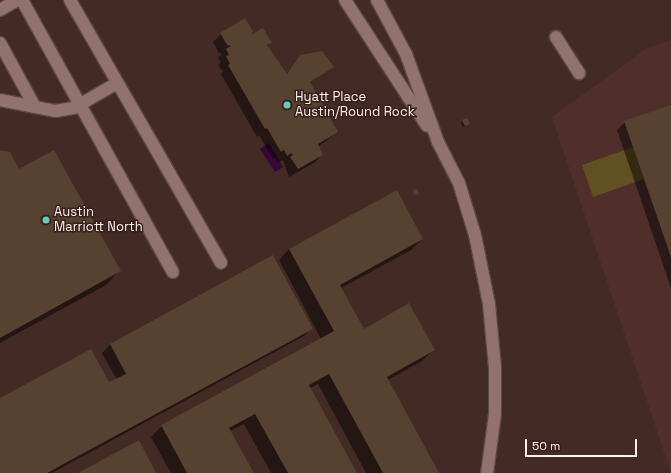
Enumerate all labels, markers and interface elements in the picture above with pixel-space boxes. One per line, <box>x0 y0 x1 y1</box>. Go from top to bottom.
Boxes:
place label: Hyatt Place Austin/Round Rock <box>295 90 415 121</box>
marker: Hyatt Place Austin/Round Rock <box>282 100 292 110</box>
place label: Austin Marriott North <box>54 205 143 236</box>
marker: Austin Marriott North <box>41 215 51 225</box>
scale bar <box>527 431 639 457</box>
text: 50 m <box>532 438 560 454</box>

